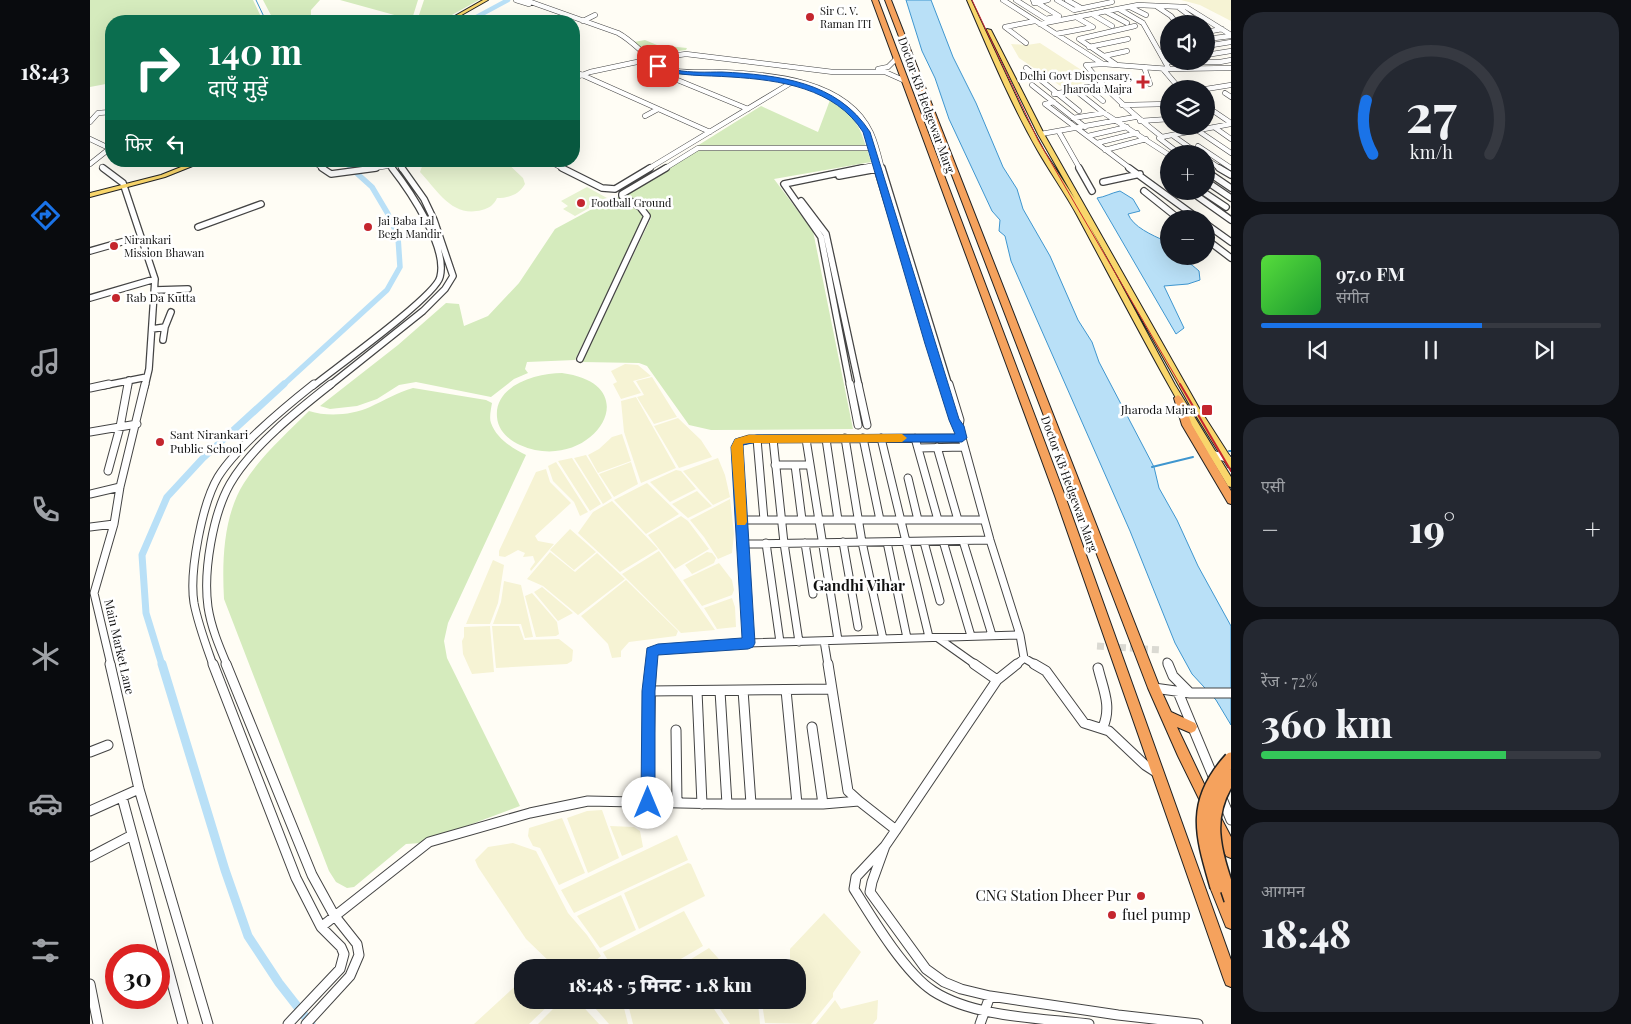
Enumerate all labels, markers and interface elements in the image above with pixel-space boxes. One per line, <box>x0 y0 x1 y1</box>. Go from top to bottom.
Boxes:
place label: Sir C. V. Raman ITI <box>820 3 872 31</box>
marker: Sir C. V. Raman ITI <box>804 11 816 23</box>
map controls <box>1160 15 1215 265</box>
button: sound <box>1160 15 1215 70</box>
text: 140 m <box>208 27 302 74</box>
street label: Doctor KB Hedgewar Marg <box>895 34 959 176</box>
icon: right <box>125 35 190 100</box>
pin <box>637 45 679 87</box>
icon: arrive <box>644 52 672 80</box>
text: 18:43 <box>20 56 70 86</box>
place label: Delhi Govt Dispensary, Jharoda Majra <box>1020 68 1133 96</box>
text: दाएँ मुड़ें <box>208 72 268 102</box>
marker: Delhi Govt Dispensary, Jharoda Majra <box>1136 75 1150 89</box>
text: 27 <box>1406 77 1457 146</box>
button: layers <box>1160 80 1215 135</box>
text: फिर <box>125 130 152 156</box>
icon: left <box>162 130 190 158</box>
text: km/h <box>1410 140 1453 163</box>
button: + <box>1160 145 1215 200</box>
place label: Football Ground <box>591 195 672 210</box>
marker: Football Ground <box>575 197 587 209</box>
icon: directions <box>28 198 63 233</box>
button: − <box>1160 210 1215 265</box>
place label: Jai Baba Lal Begh Mandir <box>377 213 442 241</box>
marker: Jai Baba Lal Begh Mandir <box>362 221 374 233</box>
place label: Nirankari Mission Bhawan <box>124 232 205 260</box>
marker: Nirankari Mission Bhawan <box>108 240 120 252</box>
text: 97.0 FM <box>1336 260 1405 286</box>
text: संगीत <box>1336 286 1369 307</box>
place label: Rab Da Kutta <box>126 289 196 305</box>
marker: Rab Da Kutta <box>110 292 122 304</box>
icon: previous <box>1304 336 1332 364</box>
icon: pause <box>1417 336 1445 364</box>
icon: next <box>1530 336 1558 364</box>
icon: music <box>28 345 63 380</box>
place label: Jharoda Majra <box>1120 401 1196 417</box>
marker: Jharoda Majra <box>1200 403 1214 417</box>
street label: Doctor KB Hedgewar Marg <box>1038 413 1102 555</box>
place label: Sant Nirankari Public School <box>170 426 249 456</box>
marker: Sant Nirankari Public School <box>154 436 166 448</box>
text: एसी <box>1261 475 1285 496</box>
icon: phone <box>28 492 63 527</box>
text: 19° <box>1409 502 1455 553</box>
text: − <box>1261 510 1279 547</box>
text: + <box>1585 510 1601 547</box>
district label: Gandhi Vihar <box>813 575 905 595</box>
street label: Main Market Lane <box>101 598 139 696</box>
icon: climate <box>28 639 63 674</box>
text: रेंज · 72% <box>1261 670 1318 691</box>
text: 360 km <box>1261 697 1393 748</box>
position arrow <box>621 776 673 828</box>
icon: car <box>28 786 63 821</box>
text: आगमन <box>1261 880 1305 901</box>
place label: CNG Station Dheer Pur <box>976 885 1131 905</box>
marker: CNG Station Dheer Pur <box>1135 890 1147 902</box>
place label: fuel pump <box>1122 904 1191 924</box>
text: 18:48 <box>1261 907 1351 958</box>
marker: fuel pump <box>1106 909 1118 921</box>
icon: filters <box>28 933 63 968</box>
speed limit sign: 30 <box>105 944 170 1009</box>
text: 18:48 · 5 मिनट · 1.8 km <box>568 971 752 997</box>

